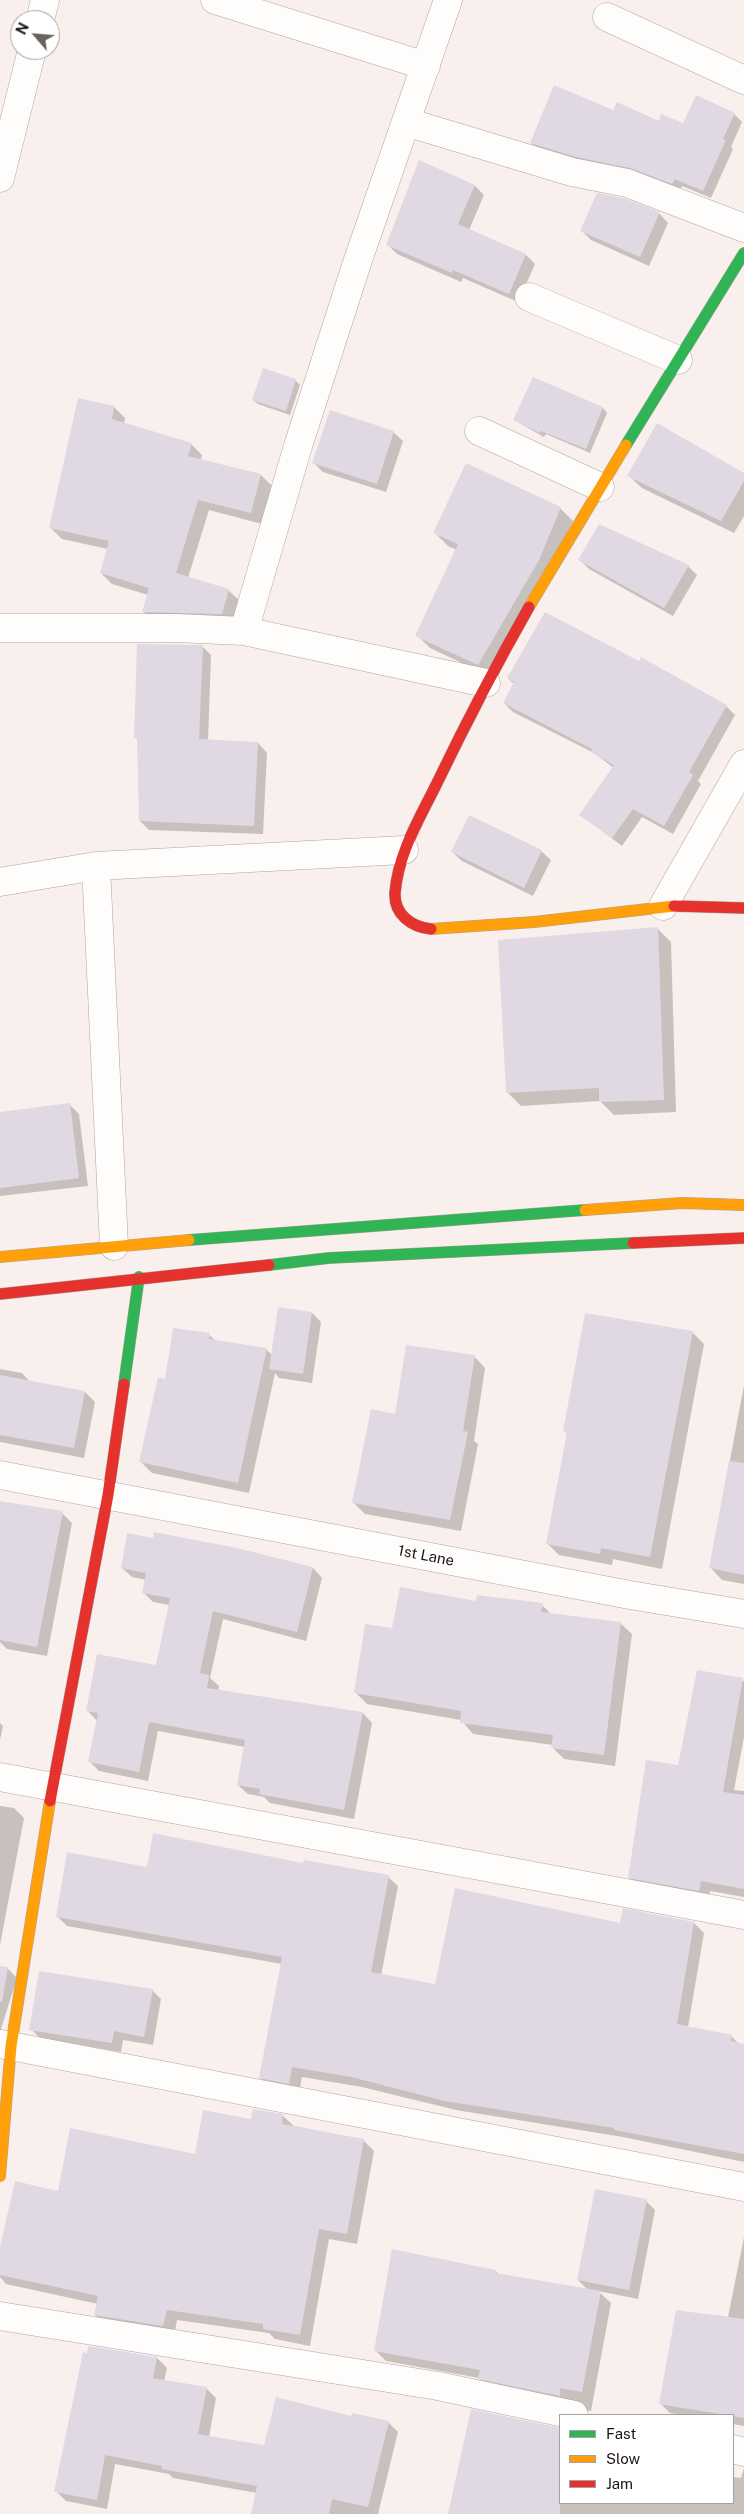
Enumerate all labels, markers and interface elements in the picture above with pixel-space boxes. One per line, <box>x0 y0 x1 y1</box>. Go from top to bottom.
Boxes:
north arrow <box>10 10 60 60</box>
text: N <box>13 20 32 37</box>
street label: 1st Lane <box>396 1542 456 1570</box>
legend <box>559 2414 734 2504</box>
text: Fast <box>606 2425 636 2442</box>
text: Slow <box>606 2450 640 2467</box>
text: Jam <box>606 2475 633 2492</box>

